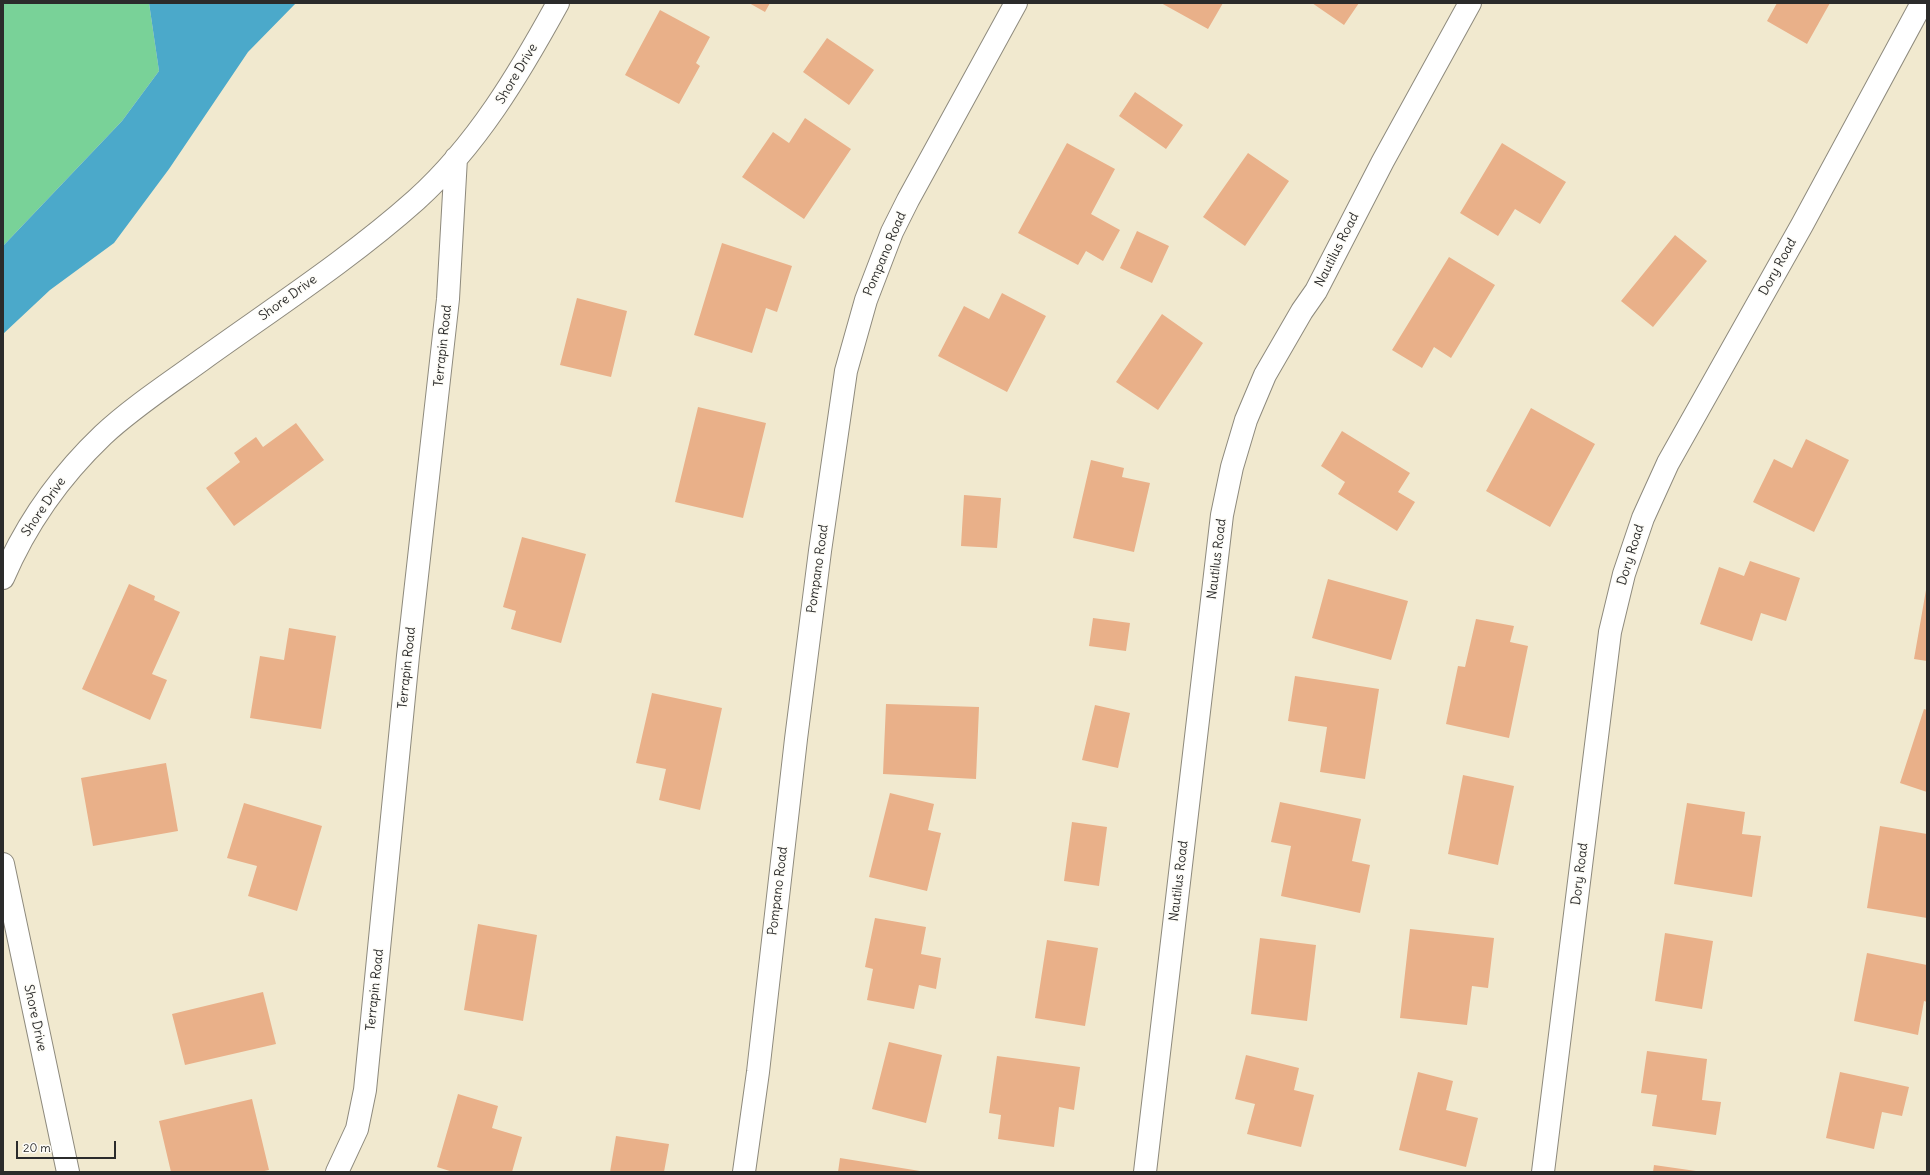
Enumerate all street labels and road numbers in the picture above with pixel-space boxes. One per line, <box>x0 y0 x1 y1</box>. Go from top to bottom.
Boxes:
street label: Shore Drive <box>493 41 541 107</box>
street label: Pompano Road <box>860 210 910 298</box>
street label: Nautilus Road <box>1312 210 1362 290</box>
street label: Dory Road <box>1756 236 1800 298</box>
street label: Shore Drive <box>256 272 320 324</box>
street label: Terrapin Road <box>431 304 455 388</box>
street label: Shore Drive <box>19 475 69 539</box>
street label: Nautilus Road <box>1204 518 1230 600</box>
street label: Dory Road <box>1614 523 1648 587</box>
street label: Pompano Road <box>804 524 832 614</box>
street label: Terrapin Road <box>395 626 419 710</box>
street label: Nautilus Road <box>1166 840 1192 922</box>
street label: Dory Road <box>1568 842 1592 906</box>
street label: Pompano Road <box>765 846 791 936</box>
street label: Terrapin Road <box>363 948 387 1032</box>
street label: Shore Drive <box>20 983 50 1053</box>

